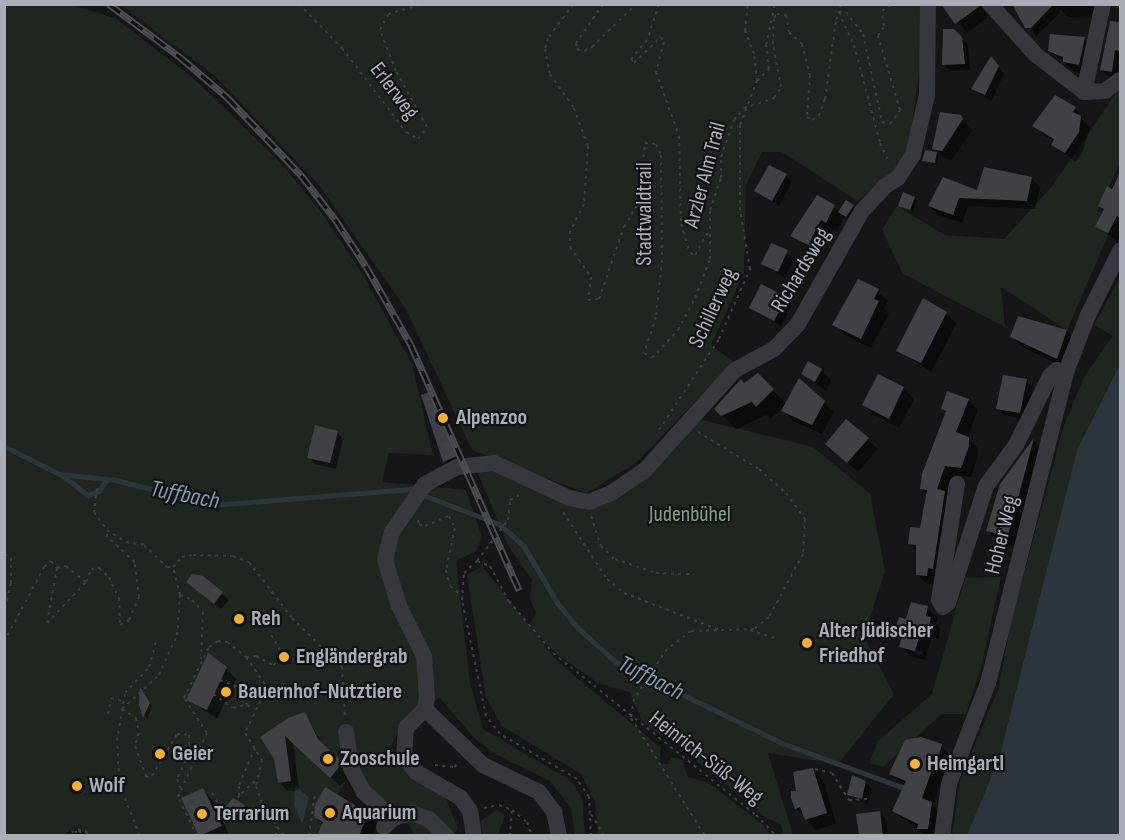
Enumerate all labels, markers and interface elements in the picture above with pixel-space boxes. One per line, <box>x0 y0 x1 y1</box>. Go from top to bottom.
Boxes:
street label: Erlerweg <box>364 57 424 125</box>
street label: Arzler Alm Trail <box>678 119 732 231</box>
street label: Stadtwaldtrail <box>632 162 658 266</box>
street label: Richardsweg <box>766 223 836 317</box>
street label: Schillerweg <box>683 264 743 352</box>
place label: Alpenzoo <box>456 405 527 431</box>
marker: Alpenzoo <box>434 409 452 427</box>
water label: Tuffbach <box>148 474 222 516</box>
street label: Hoher Weg <box>980 493 1024 577</box>
park label: Judenbühel <box>649 502 731 528</box>
place label: Reh <box>251 606 281 632</box>
marker: Reh <box>232 612 246 626</box>
place label: Alter Jüdischer Friedhof <box>819 617 933 668</box>
marker: Alter Jüdischer Friedhof <box>800 636 814 650</box>
place label: Engländergrab <box>296 644 407 670</box>
water label: Tuffbach <box>613 649 689 707</box>
marker: Engländergrab <box>277 650 291 664</box>
place label: Bauernhof-Nutztiere <box>238 679 402 705</box>
marker: Bauernhof-Nutztiere <box>219 685 233 699</box>
street label: Heinrich-Süß-Weg <box>644 705 768 811</box>
place label: Geier <box>172 741 214 767</box>
place label: Zooschule <box>340 746 420 772</box>
marker: Geier <box>153 747 167 761</box>
place label: Heimgartl <box>927 751 1004 777</box>
marker: Zooschule <box>321 752 335 766</box>
marker: Heimgartl <box>908 757 922 771</box>
place label: Wolf <box>89 773 125 799</box>
marker: Wolf <box>70 779 84 793</box>
place label: Aquarium <box>342 800 416 826</box>
place label: Terrarium <box>214 801 289 827</box>
marker: Aquarium <box>323 806 337 820</box>
marker: Terrarium <box>195 807 209 821</box>

